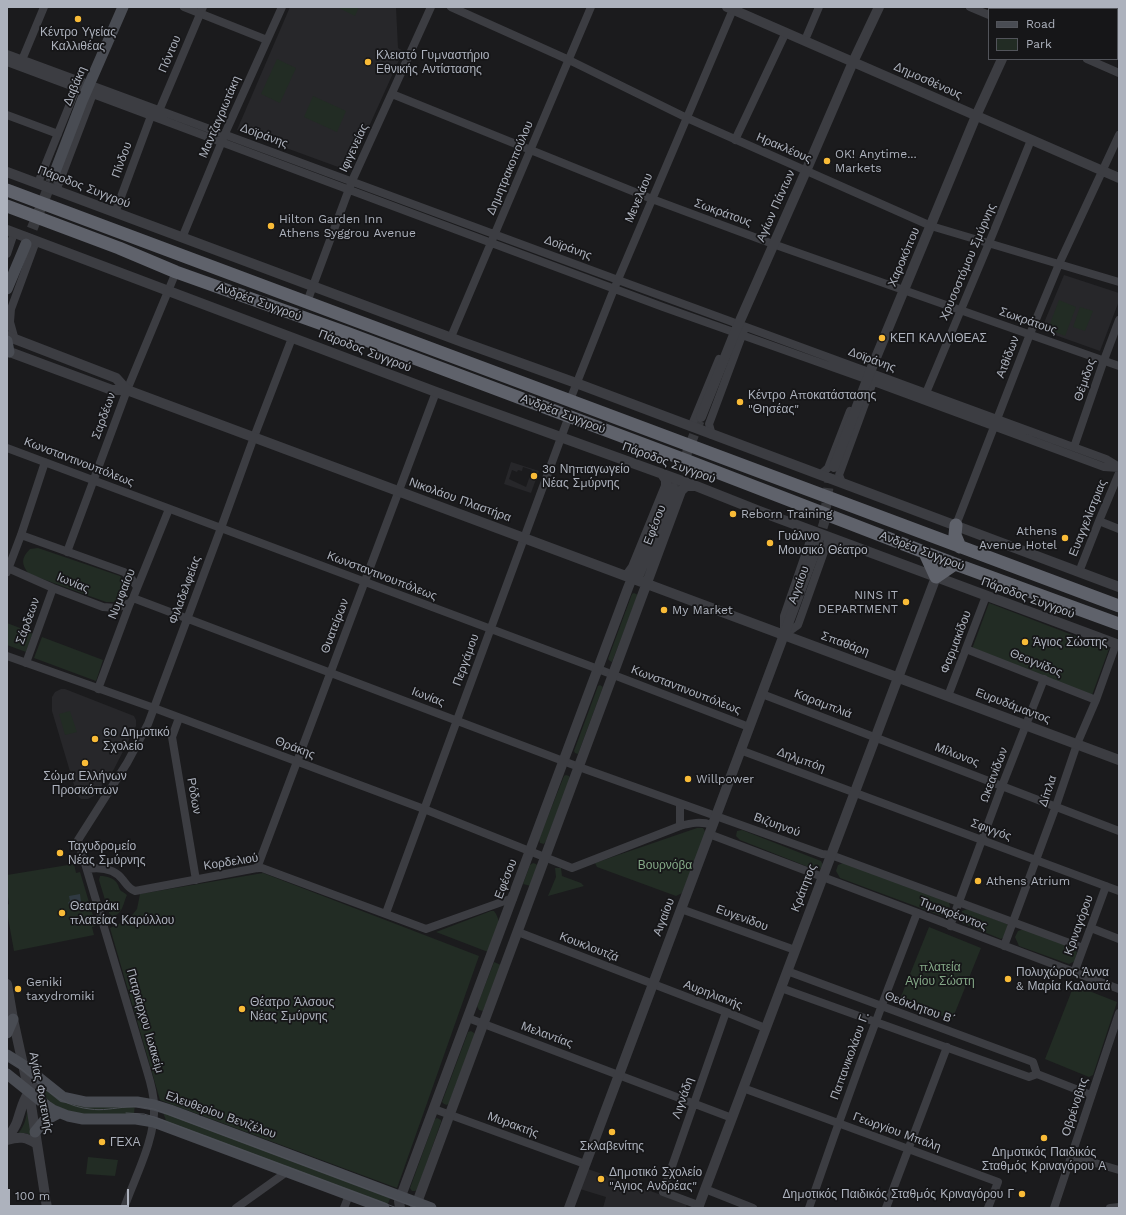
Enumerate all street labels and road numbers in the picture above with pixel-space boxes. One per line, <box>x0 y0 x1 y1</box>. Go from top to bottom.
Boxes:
street label: Πόντου <box>156 33 184 75</box>
street label: Δημοσθένους <box>892 60 964 102</box>
street label: Δαβάκη <box>60 64 90 108</box>
street label: Μαντζαγριωτάκη <box>196 74 244 160</box>
street label: Δημητρακοπούλου <box>484 119 536 217</box>
street label: Δοϊράνης <box>238 121 290 151</box>
street label: Ιφιγενείας <box>337 121 371 175</box>
street label: Ηρακλέους <box>754 130 814 166</box>
street label: Πίνδου <box>109 140 135 180</box>
street label: Πάροδος Συγγρού <box>35 163 133 211</box>
street label: Αγίων Πάντων <box>754 168 798 244</box>
street label: Μενελάου <box>622 171 656 225</box>
street label: Σωκράτους <box>692 196 754 230</box>
street label: Χρυσοστόμου Σμύρνης <box>937 201 999 323</box>
street label: Χαροκόπου <box>885 225 923 289</box>
street label: Δοϊράνης <box>542 233 594 263</box>
street label: Ανδρέα Συγγρού <box>214 280 304 324</box>
street label: Σωκράτους <box>997 304 1059 338</box>
street label: Πάροδος Συγγρού <box>316 327 414 375</box>
street label: Ατθίδων <box>993 334 1023 380</box>
street label: Δοϊράνης <box>846 345 898 375</box>
street label: Θέμιδος <box>1071 357 1099 403</box>
street label: Σαρδέων <box>89 391 119 441</box>
street label: Ανδρέα Συγγρού <box>519 391 607 437</box>
street label: Κωνσταντινουπόλεως <box>22 434 136 490</box>
street label: Πάροδος Συγγρού <box>620 439 718 487</box>
street label: Νικολάου Πλαστήρα <box>407 475 513 525</box>
street label: Ευαγγελίστριας <box>1066 477 1110 559</box>
street label: Εφέσου <box>641 503 669 547</box>
street label: Ανδρέα Συγγρού <box>878 528 966 574</box>
street label: Κωνσταντινουπόλεως <box>325 548 439 604</box>
street label: Φιλαδελφείας <box>166 554 204 626</box>
street label: Αιγαίου <box>785 564 813 606</box>
street label: Νυμφαίου <box>105 567 139 621</box>
street label: Ιωνίας <box>54 570 92 596</box>
street label: Πάροδος Συγγρού <box>979 574 1077 622</box>
street label: Σάρδεων <box>13 596 43 646</box>
street label: Θυατείρων <box>318 596 352 656</box>
street label: Φαρμακίδου <box>937 608 975 676</box>
street label: Σπαθάρη <box>819 629 871 659</box>
street label: Περγάμου <box>450 632 482 688</box>
street label: Θεογνίδος <box>1008 646 1064 680</box>
street label: Κωνσταντινουπόλεως <box>629 662 743 718</box>
street label: Ιωνίας <box>410 684 446 710</box>
street label: Ευρυδάμαντος <box>974 685 1052 727</box>
street label: Καραμπλιά <box>792 686 854 722</box>
street label: Θράκης <box>273 734 317 762</box>
street label: Μίλωνος <box>933 740 981 770</box>
street label: Δηλμπόη <box>775 745 827 775</box>
street label: Ωκεανίδων <box>977 745 1011 805</box>
street label: Δίπλα <box>1036 773 1060 809</box>
street label: Ρόδων <box>184 777 204 815</box>
street label: Βιζυηνού <box>752 810 802 840</box>
street label: Σφιγγός <box>969 816 1013 844</box>
street label: Κορδελιού <box>203 851 259 873</box>
street label: Εφέσου <box>492 857 520 901</box>
street label: Κράτητος <box>788 862 820 914</box>
street label: Κριναγόρου <box>1061 893 1097 957</box>
street label: Τιμοκρέοντος <box>917 894 989 934</box>
street label: Αιγαίου <box>650 896 678 938</box>
street label: Ευγενίδου <box>714 902 770 934</box>
street label: Κουκλουτζά <box>557 929 621 965</box>
street label: Πατριάρχου Ιωακείμ <box>123 967 167 1075</box>
street label: Αυρηλιανής <box>681 977 745 1013</box>
street label: Θεόκλητου Β΄ <box>883 989 957 1027</box>
street label: Παπανικολάου Γ. <box>827 1010 873 1102</box>
street label: Μελαντίας <box>519 1019 575 1051</box>
street label: Αγίας Φωτεινής <box>26 1051 56 1135</box>
street label: Λιγνάδη <box>669 1075 697 1121</box>
street label: Οβρένοβιτς <box>1059 1076 1091 1138</box>
street label: Ελευθερίου Βενιζέλου <box>164 1088 278 1142</box>
street label: Μυρακτής <box>485 1109 541 1141</box>
street label: Γεωργίου Μπάλη <box>851 1109 943 1155</box>

